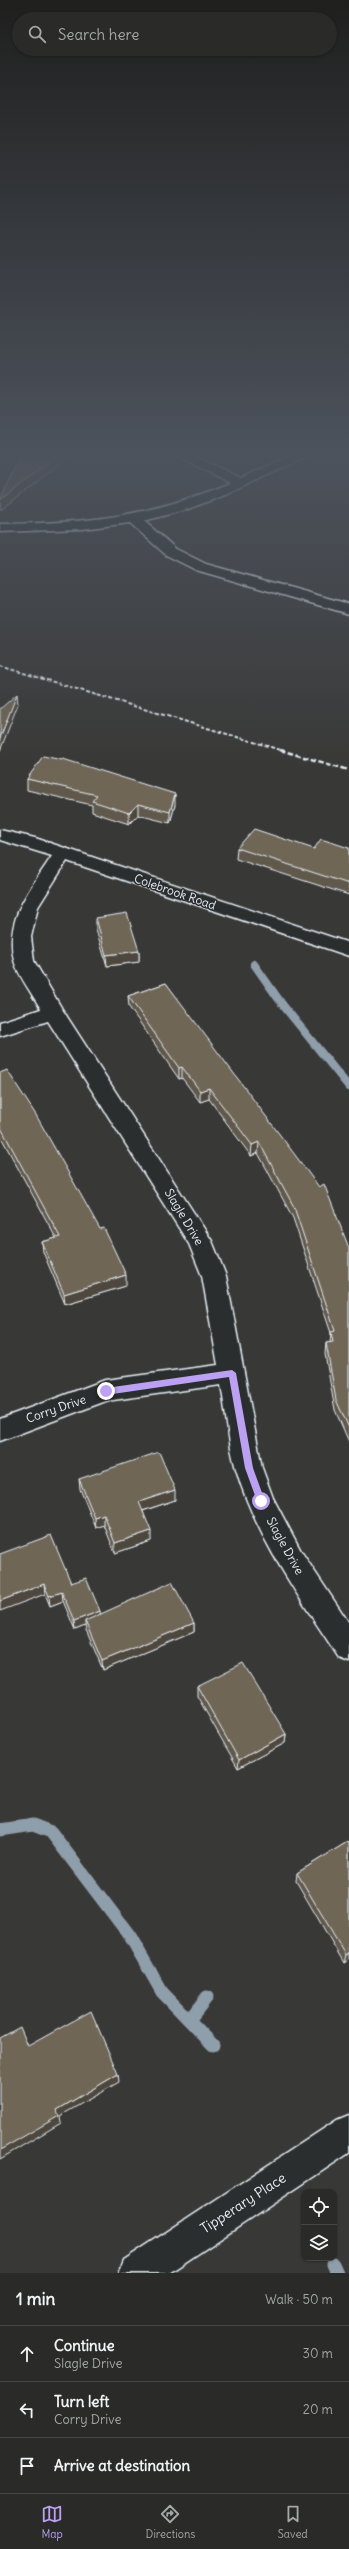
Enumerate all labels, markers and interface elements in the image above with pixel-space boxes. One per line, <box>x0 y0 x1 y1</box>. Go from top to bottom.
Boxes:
search box <box>12 12 337 56</box>
icon: search <box>26 23 48 45</box>
text: Search here <box>58 25 139 44</box>
street label: Colebrook Road <box>132 870 218 913</box>
street label: Slagle Drive <box>162 1186 207 1248</box>
route end <box>97 1382 115 1400</box>
street label: Corry Drive <box>24 1391 88 1426</box>
route start <box>252 1492 270 1510</box>
street label: Slagle Drive <box>264 1514 307 1577</box>
street label: Tipperary Place <box>197 2169 289 2237</box>
map controls <box>301 2189 337 2261</box>
button: locate <box>301 2189 337 2225</box>
button: layers <box>301 2225 337 2261</box>
text: 1 min <box>16 2288 55 2310</box>
text: Walk · 50 m <box>265 2291 333 2308</box>
text: Continue <box>54 2336 115 2355</box>
icon: ahead <box>16 2343 38 2365</box>
text: 30 m <box>303 2345 333 2362</box>
text: Slagle Drive <box>54 2355 123 2372</box>
text: Turn left <box>54 2392 109 2411</box>
icon: left <box>16 2399 38 2421</box>
text: 20 m <box>303 2401 333 2418</box>
text: Corry Drive <box>54 2411 122 2428</box>
icon: arrive <box>16 2455 38 2477</box>
text: Arrive at destination <box>54 2456 190 2475</box>
tab: Map <box>41 2503 63 2541</box>
tab: Directions <box>146 2503 195 2541</box>
tab: Saved <box>278 2503 308 2541</box>

